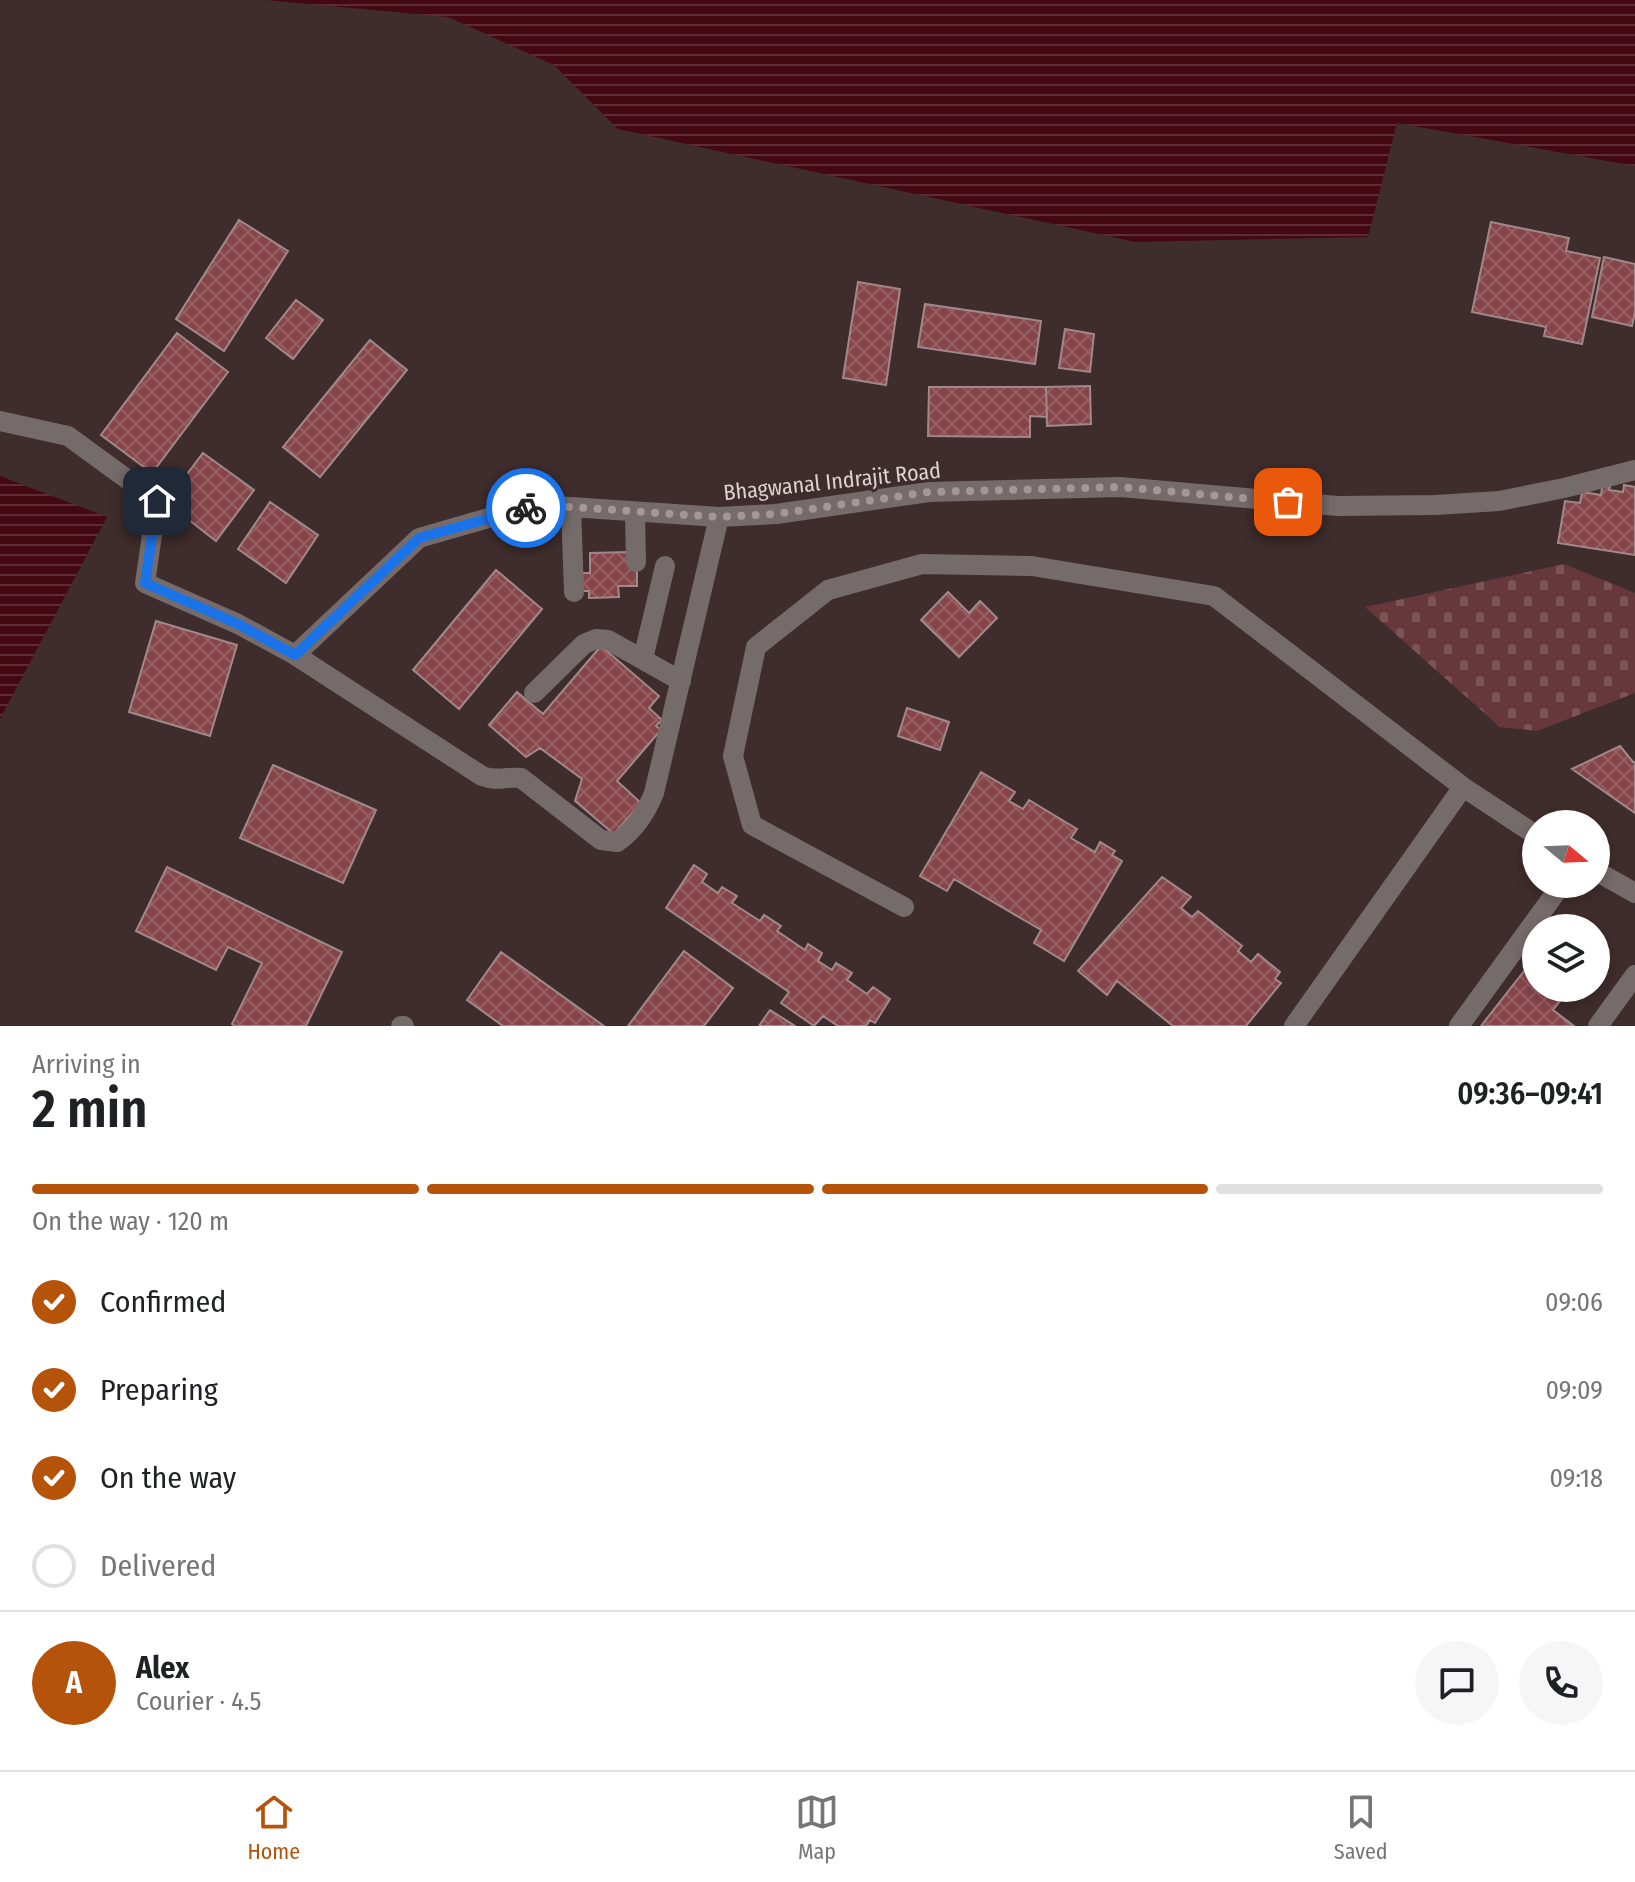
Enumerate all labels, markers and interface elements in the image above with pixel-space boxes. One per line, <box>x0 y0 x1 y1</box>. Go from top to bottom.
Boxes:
street label: Bhagwanal Indrajit Road <box>722 457 942 506</box>
pin <box>123 467 191 535</box>
courier <box>486 468 566 548</box>
pin <box>1254 468 1322 536</box>
icon: home <box>135 479 179 523</box>
icon: bag <box>1266 480 1310 524</box>
icon: bike <box>504 486 548 530</box>
north arrow <box>1522 810 1610 898</box>
map controls <box>1522 810 1610 1002</box>
button: layers <box>1522 914 1610 1002</box>
text: Arriving in <box>32 1049 141 1080</box>
text: 09:36–09:41 <box>1457 1076 1603 1112</box>
text: 2 min <box>32 1078 148 1141</box>
text: On the way · 120 m <box>32 1206 229 1237</box>
icon: check <box>32 1280 76 1324</box>
text: Confirmed <box>100 1284 226 1320</box>
text: 09:06 <box>1545 1287 1603 1318</box>
icon: check <box>32 1368 76 1412</box>
text: Preparing <box>100 1372 218 1408</box>
text: 09:09 <box>1546 1375 1603 1406</box>
icon: check <box>32 1456 76 1500</box>
text: On the way <box>100 1460 236 1496</box>
text: 09:18 <box>1549 1463 1603 1494</box>
text: Delivered <box>100 1548 216 1584</box>
button: chat <box>1415 1641 1499 1725</box>
button: phone <box>1519 1641 1603 1725</box>
text: Alex <box>136 1650 189 1686</box>
text: A <box>66 1665 82 1701</box>
text: Courier · 4.5 <box>136 1686 262 1717</box>
tab: Home <box>247 1790 300 1865</box>
tab: Map <box>795 1790 839 1865</box>
tab: Saved <box>1334 1790 1388 1865</box>

